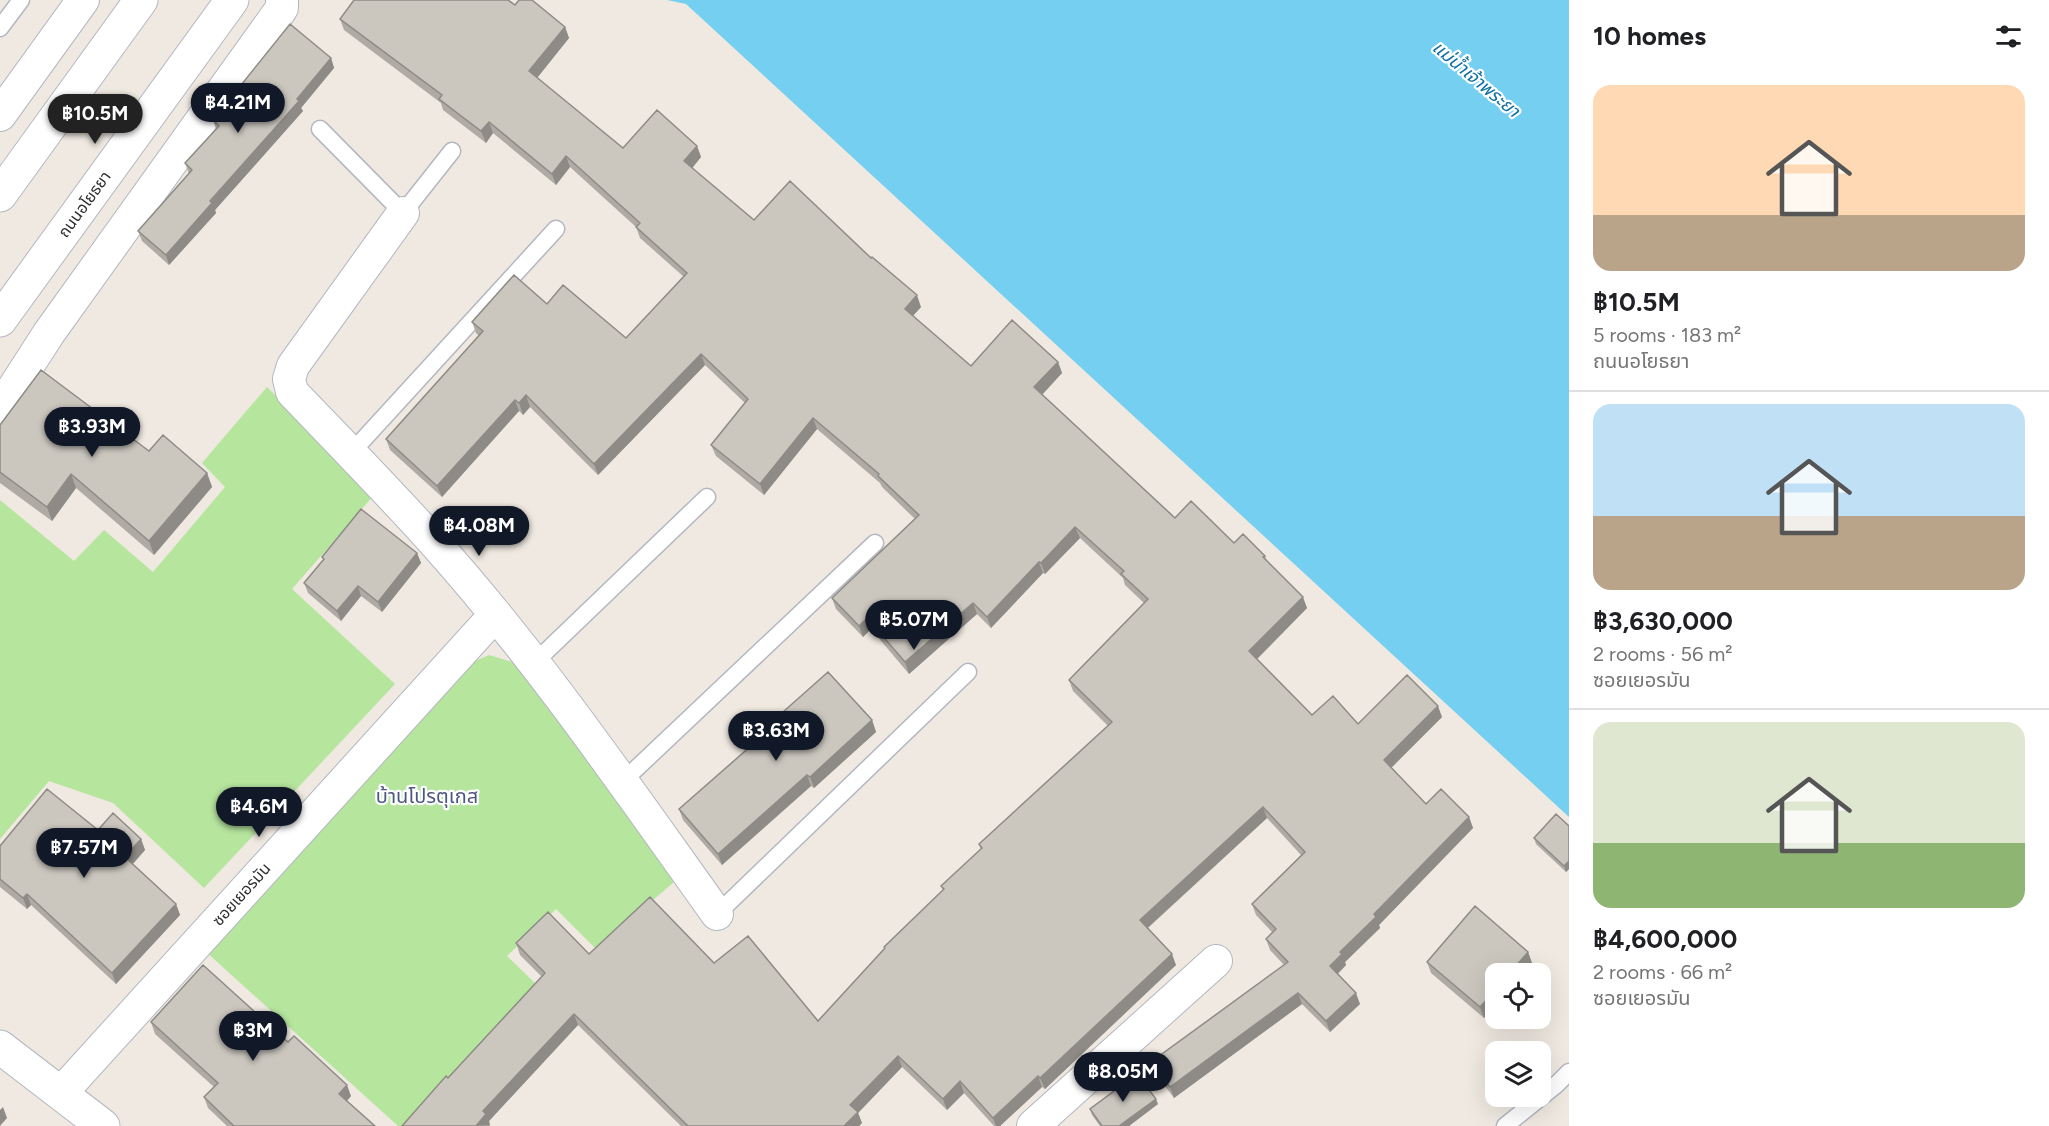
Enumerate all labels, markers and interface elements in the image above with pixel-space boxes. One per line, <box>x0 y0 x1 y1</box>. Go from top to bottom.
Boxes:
text: 10 homes <box>1593 20 1706 52</box>
icon: filters <box>1992 20 2025 53</box>
water label: แม่น้ำเจ้าพระยา <box>1428 35 1526 122</box>
pin: ฿4.21M <box>189 83 287 134</box>
text: ฿4.21M <box>205 90 271 114</box>
pin: ฿10.5M <box>46 94 144 145</box>
text: ฿10.5M <box>62 101 128 125</box>
icon: home <box>1755 124 1863 232</box>
street label: ถนนอโยธยา <box>54 168 115 241</box>
text: ฿10.5M <box>1593 286 1680 318</box>
text: 5 rooms · 183 m² <box>1593 323 1741 347</box>
text: ถนนอโยธยา <box>1593 349 1689 373</box>
pin: ฿3.93M <box>43 407 141 458</box>
text: ฿3.93M <box>58 414 126 438</box>
icon: home <box>1755 443 1863 551</box>
pin: ฿4.08M <box>430 506 528 557</box>
text: ฿4.08M <box>443 513 515 537</box>
pin: ฿5.07M <box>865 600 963 651</box>
text: ฿3,630,000 <box>1593 605 1733 637</box>
text: ฿5.07M <box>879 607 949 631</box>
text: 2 rooms · 56 m² <box>1593 642 1732 666</box>
text: ซอยเยอรมัน <box>1593 668 1690 692</box>
pin: ฿3.63M <box>727 711 825 762</box>
text: ฿3.63M <box>742 718 810 742</box>
icon: home <box>1755 761 1863 869</box>
district label: บ้านโปรตุเกส <box>376 784 478 808</box>
pin: ฿4.6M <box>217 787 301 838</box>
text: ฿4.6M <box>230 794 288 818</box>
pin: ฿7.57M <box>35 828 133 879</box>
text: ฿7.57M <box>50 835 118 859</box>
street label: ซอยเยอรมัน <box>208 859 275 930</box>
text: ฿4,600,000 <box>1593 923 1737 955</box>
text: 2 rooms · 66 m² <box>1593 960 1732 984</box>
map controls <box>1485 963 1551 1107</box>
button: locate <box>1485 963 1551 1029</box>
text: ซอยเยอรมัน <box>1593 986 1690 1010</box>
pin: ฿3M <box>224 1011 282 1062</box>
text: ฿3M <box>233 1018 273 1042</box>
button: layers <box>1485 1041 1551 1107</box>
pin: ฿8.05M <box>1074 1052 1172 1103</box>
text: ฿8.05M <box>1088 1059 1158 1083</box>

